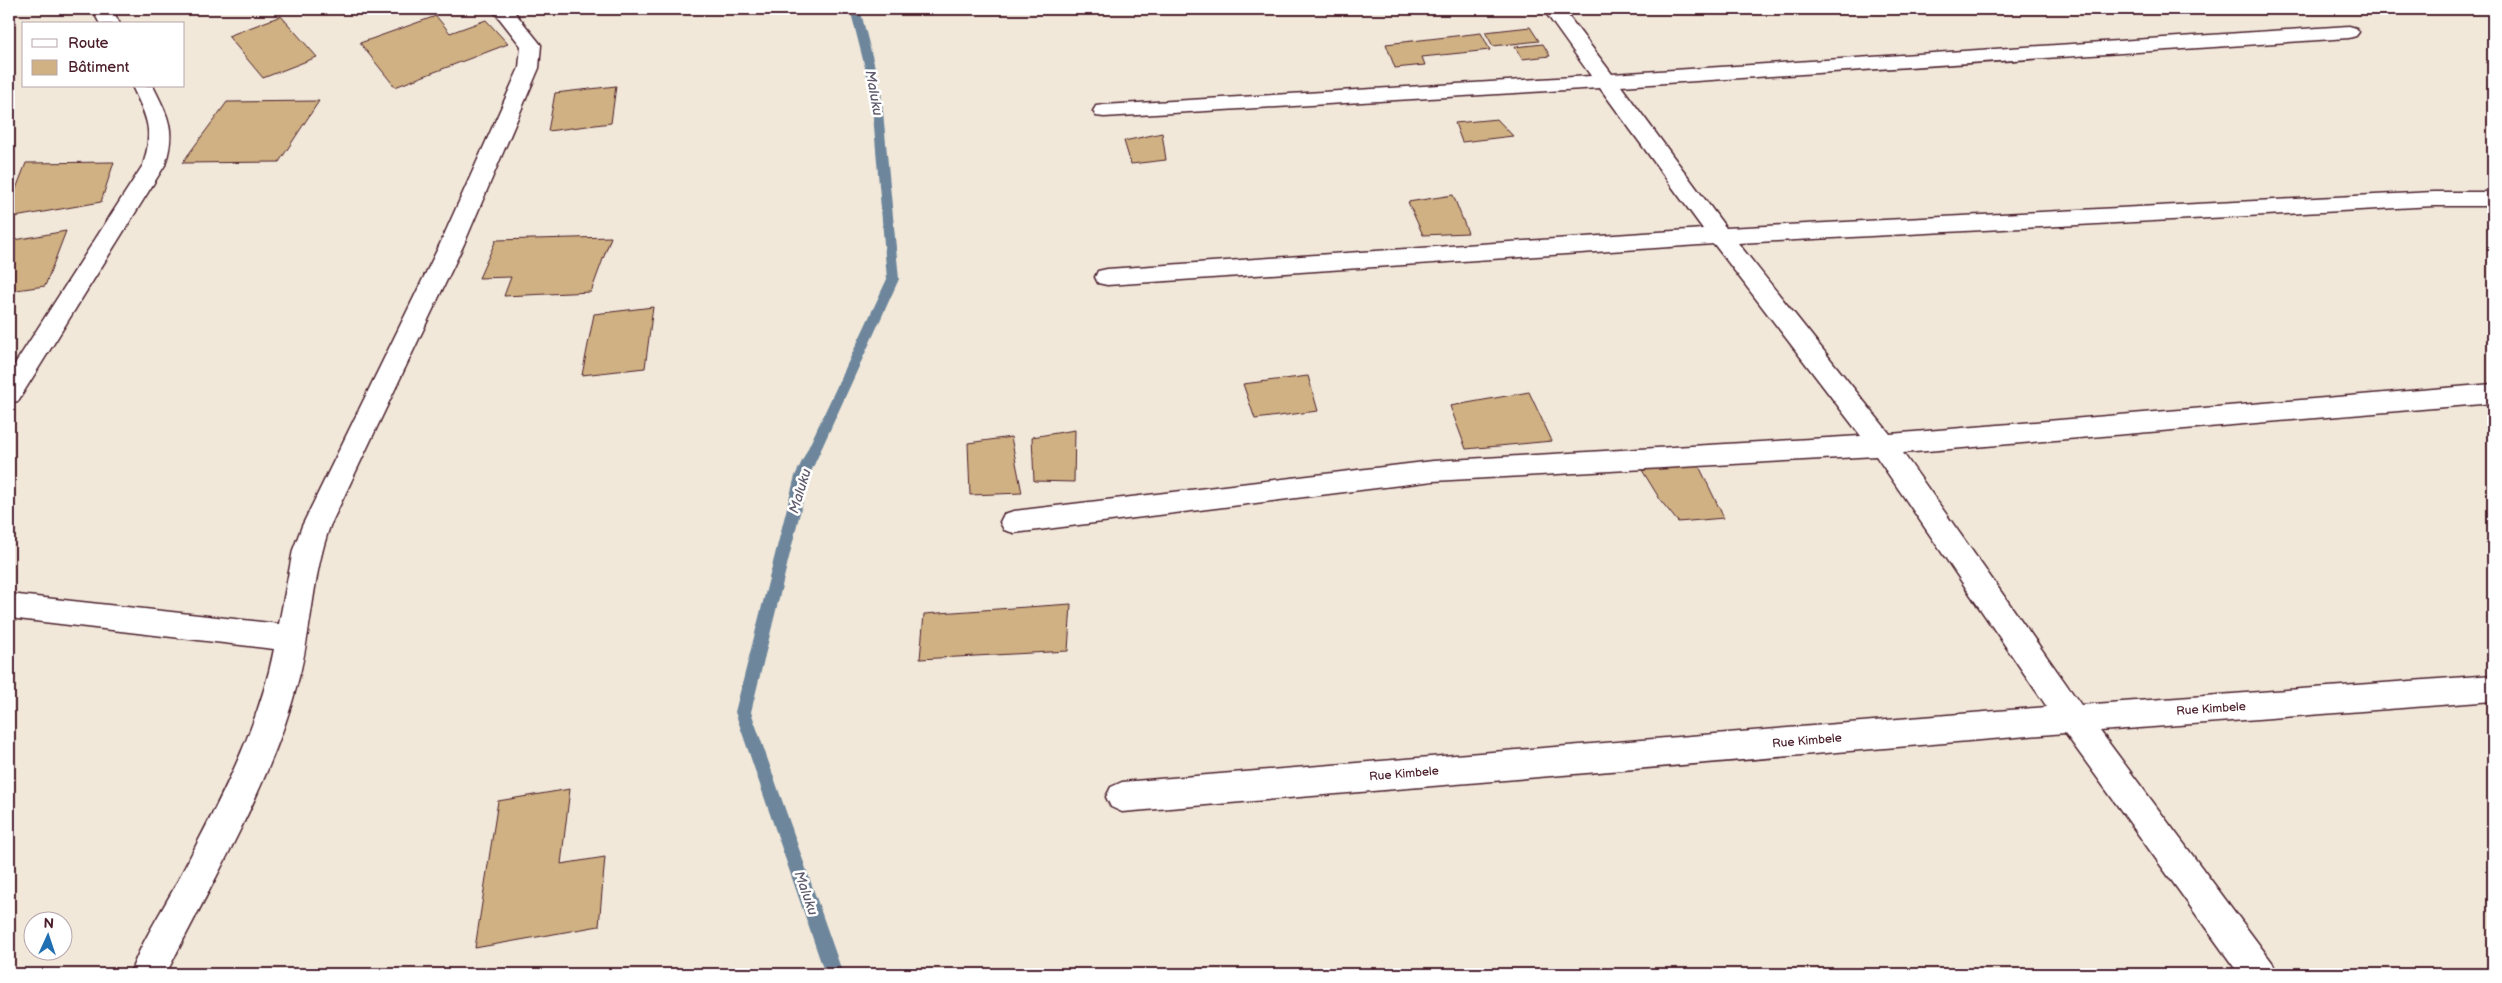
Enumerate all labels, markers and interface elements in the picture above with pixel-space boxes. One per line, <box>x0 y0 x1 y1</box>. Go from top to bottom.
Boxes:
legend <box>22 22 185 88</box>
text: Route <box>68 34 109 53</box>
text: Bâtiment <box>68 58 130 77</box>
water label: Maluku <box>862 69 886 117</box>
water label: Maluku <box>785 467 815 515</box>
street label: Rue Kimbele <box>2176 699 2246 719</box>
street label: Rue Kimbele <box>1772 730 1842 752</box>
street label: Rue Kimbele <box>1369 763 1439 785</box>
water label: Maluku <box>791 869 822 918</box>
north arrow <box>22 910 72 960</box>
text: N <box>43 915 54 932</box>

